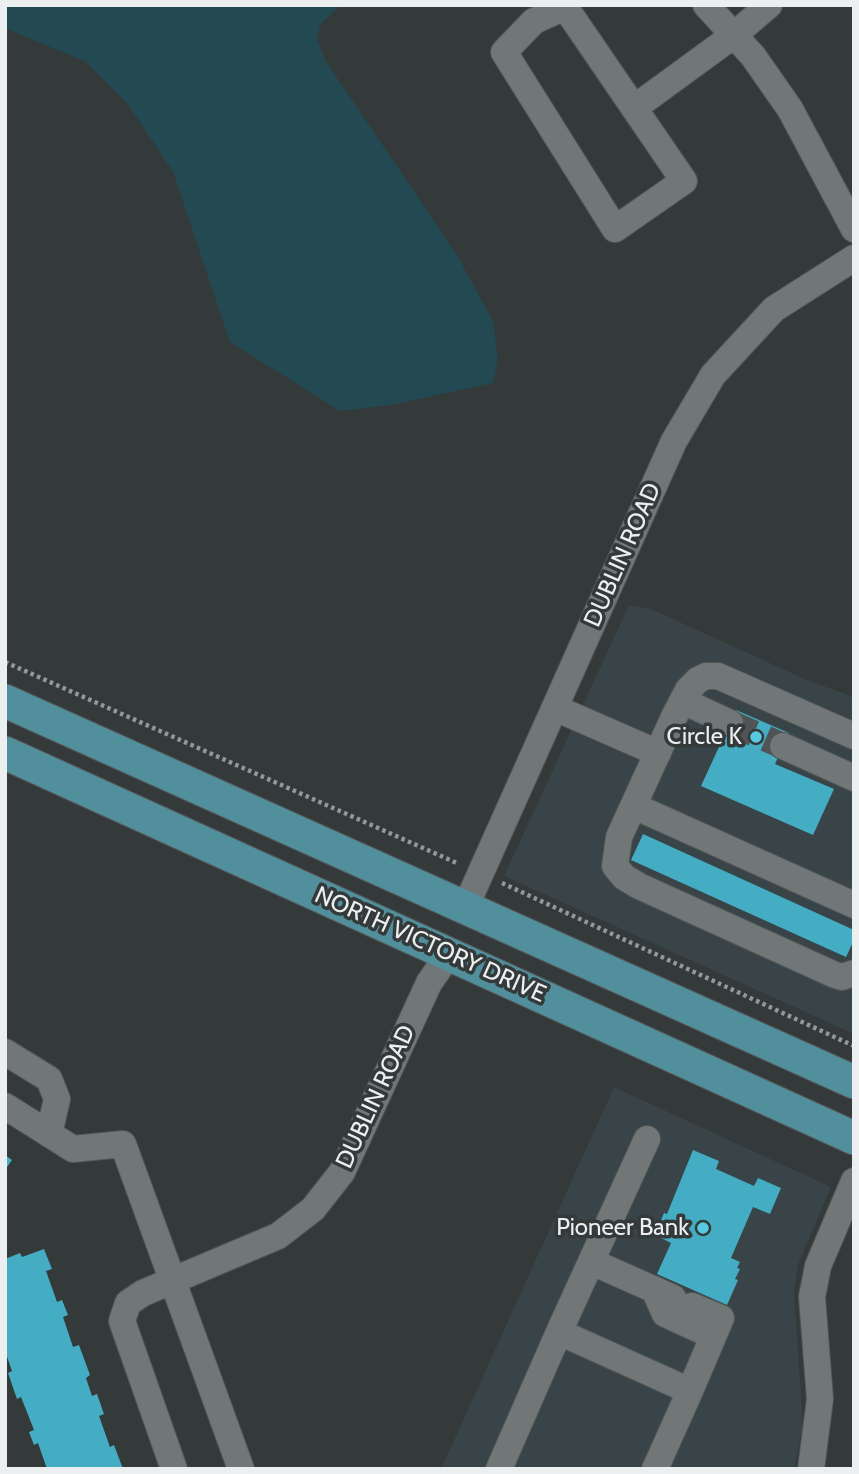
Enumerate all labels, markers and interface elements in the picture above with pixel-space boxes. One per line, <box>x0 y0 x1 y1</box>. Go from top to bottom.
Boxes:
street label: DUBLIN ROAD <box>578 479 668 631</box>
place label: Circle K <box>666 723 742 751</box>
marker: Circle K <box>748 729 764 745</box>
street label: NORTH VICTORY DRIVE <box>310 881 550 1009</box>
street label: DUBLIN ROAD <box>330 1021 422 1173</box>
place label: Pioneer Bank <box>556 1214 689 1242</box>
marker: Pioneer Bank <box>695 1220 711 1236</box>

